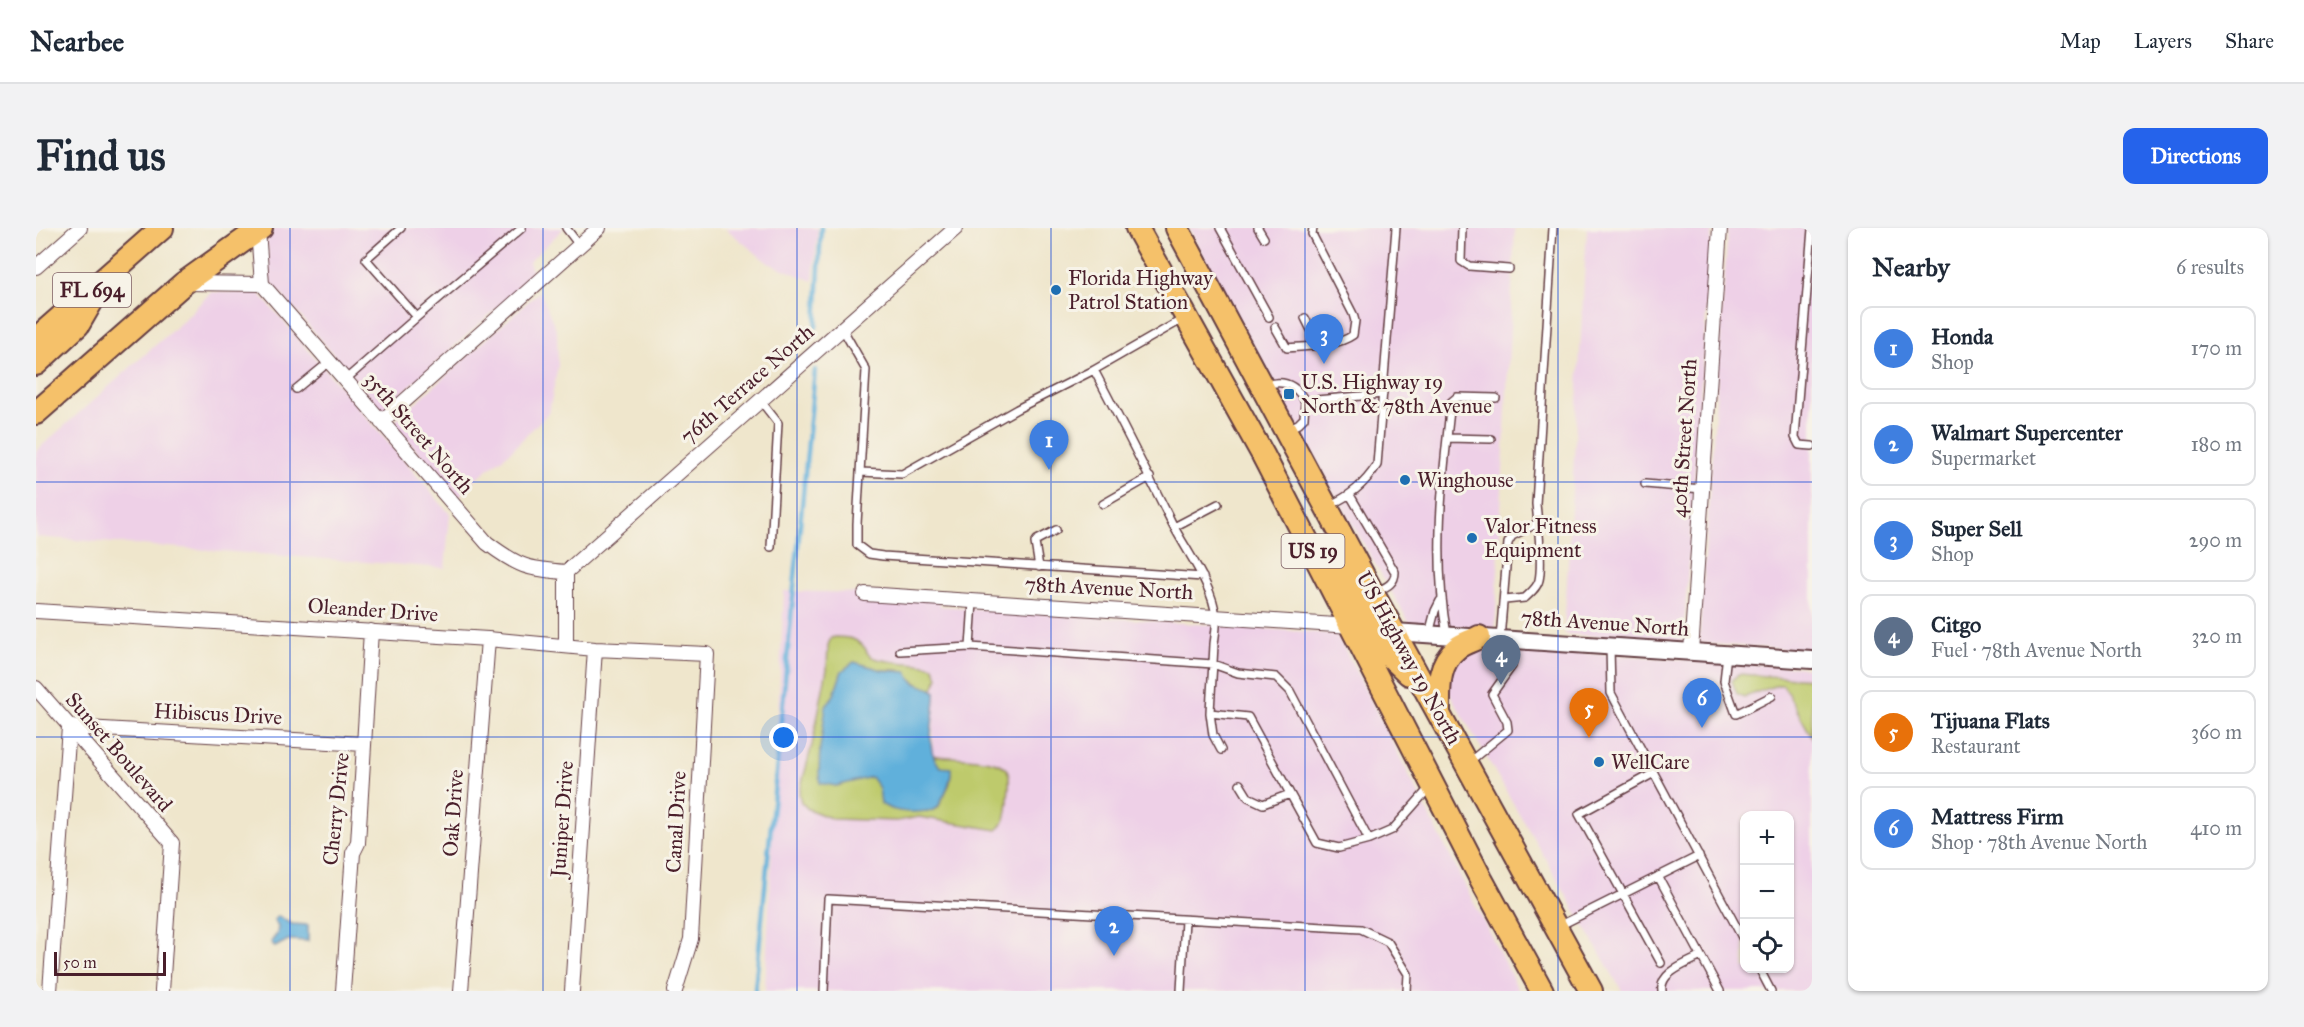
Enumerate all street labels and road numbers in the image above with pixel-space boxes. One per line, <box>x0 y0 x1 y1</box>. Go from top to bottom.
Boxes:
road number: FL 694 <box>53 273 131 307</box>
street label: 76th Terrace North <box>675 319 819 449</box>
street label: 40th Street North <box>1665 357 1703 518</box>
street label: 35th Street North <box>359 367 479 500</box>
road number: US 19 <box>1282 534 1344 568</box>
street label: US Highway 19 North <box>1351 567 1468 749</box>
street label: 78th Avenue North <box>1024 571 1194 605</box>
street label: Oleander Drive <box>307 592 439 628</box>
street label: 78th Avenue North <box>1520 604 1690 642</box>
street label: Sunset Boulevard <box>60 687 178 818</box>
street label: Hibiscus Drive <box>153 698 283 730</box>
street label: Cherry Drive <box>317 751 355 867</box>
street label: Juniper Drive <box>545 760 579 880</box>
street label: Oak Drive <box>437 768 469 858</box>
street label: Canal Drive <box>660 770 692 874</box>

